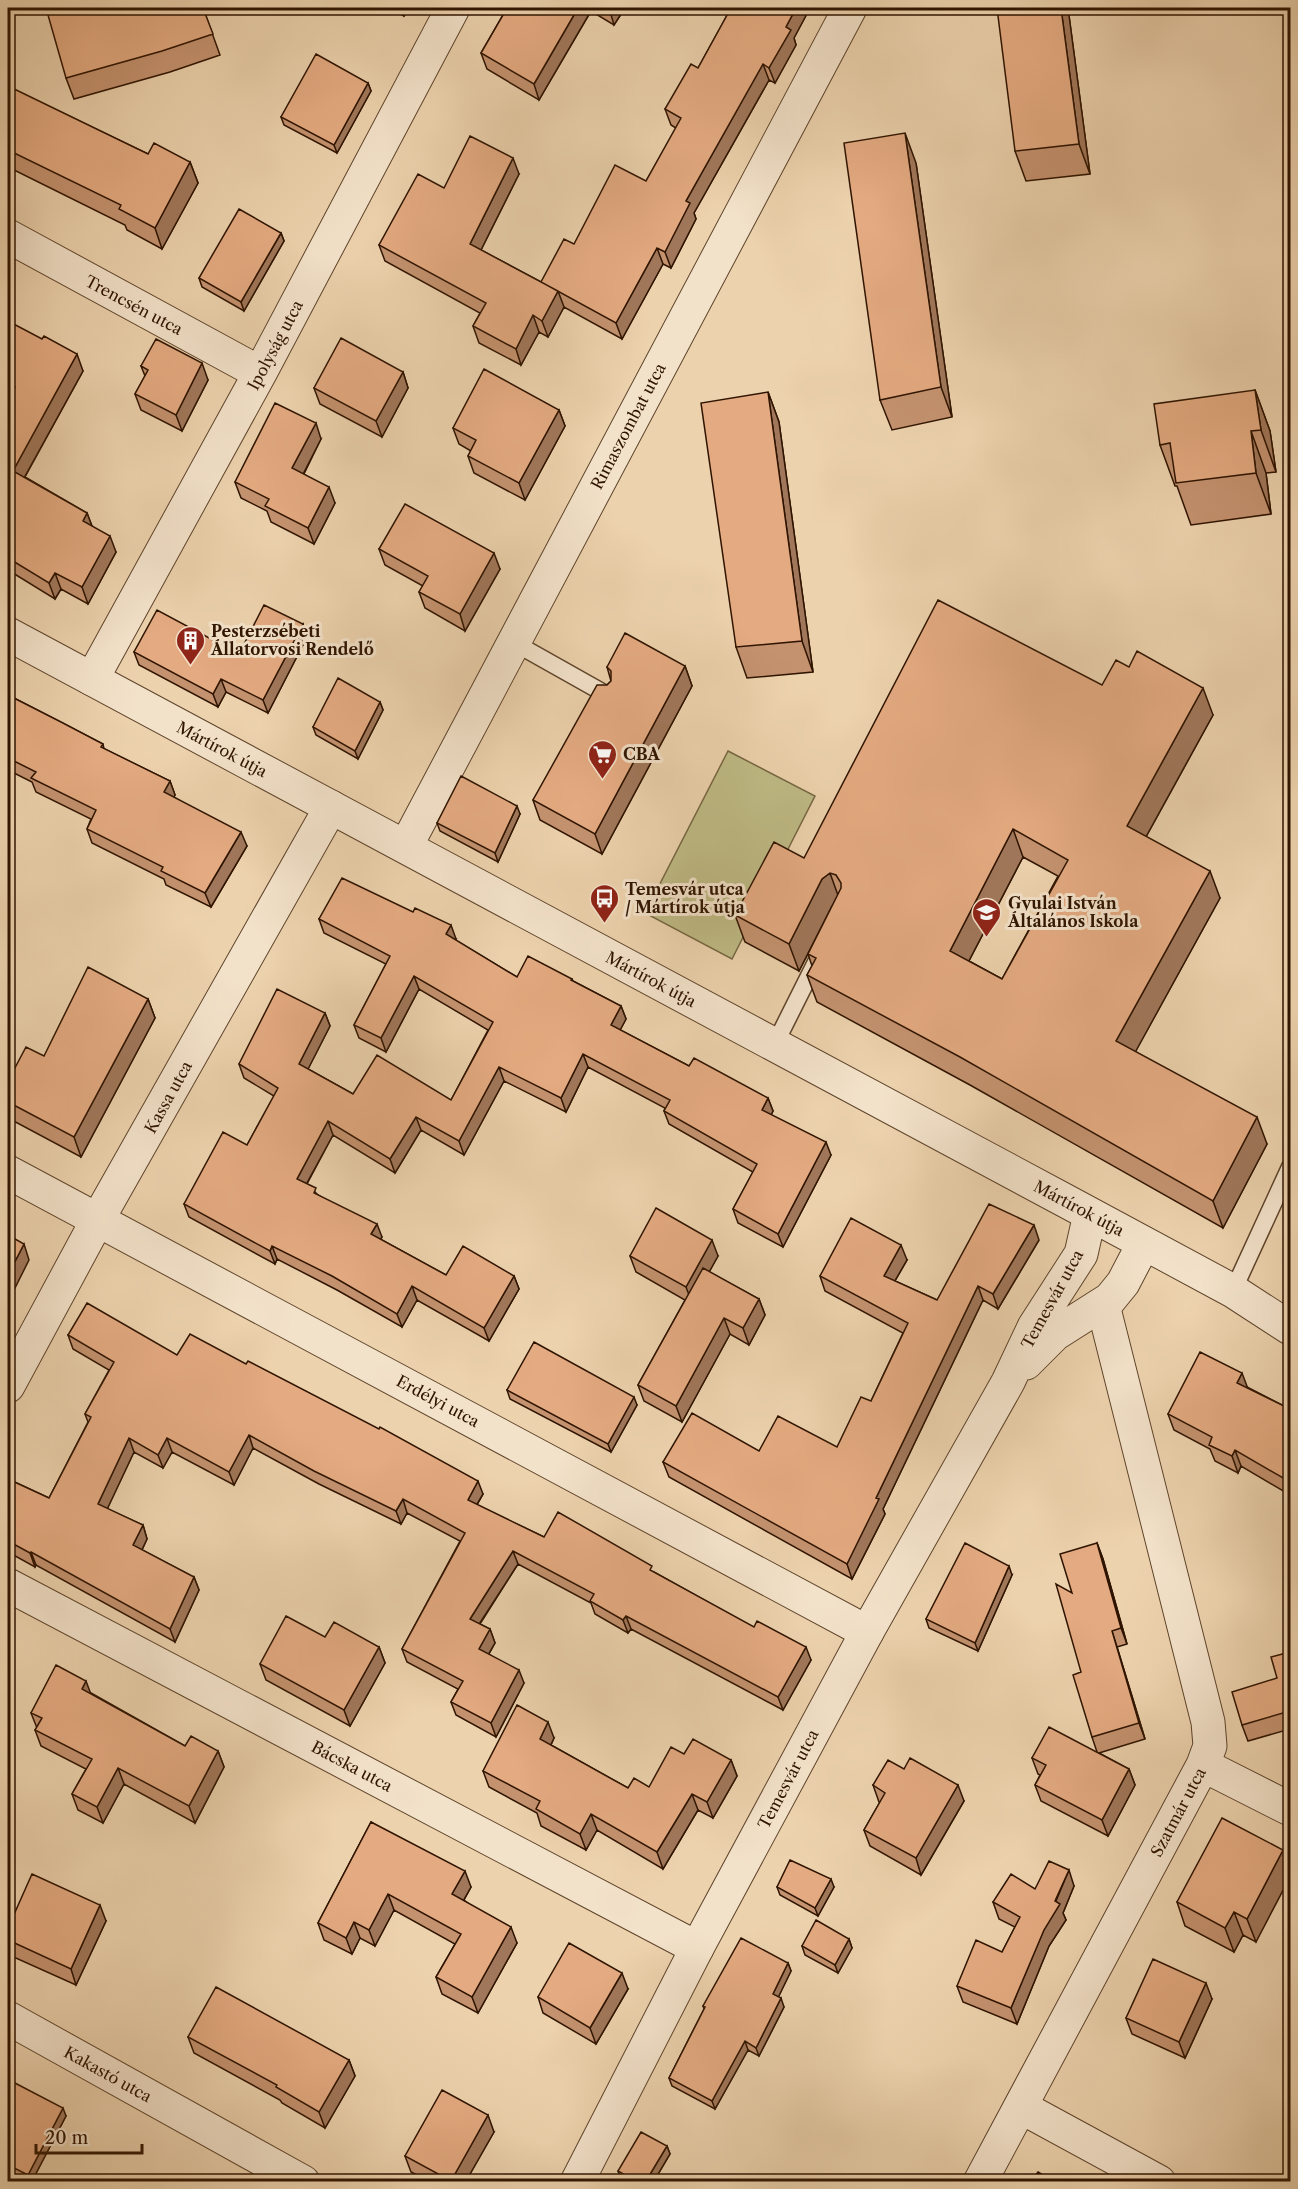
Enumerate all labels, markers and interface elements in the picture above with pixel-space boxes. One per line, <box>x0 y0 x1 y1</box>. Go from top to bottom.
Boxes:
street label: Trencsén utca <box>82 271 187 339</box>
street label: Ipolyság utca <box>243 296 307 393</box>
street label: Rimaszombat utca <box>586 359 670 493</box>
place label: Pesterzsébeti Állatorvosi Rendelő <box>210 621 374 659</box>
building icon: Pesterzsébeti Állatorvosi Rendelő <box>174 624 206 666</box>
street label: Mártírok útja <box>173 717 271 781</box>
supermarket icon: CBA <box>586 738 618 780</box>
place label: CBA <box>623 744 660 764</box>
place label: Temesvár utca / Mártírok útja <box>625 879 745 917</box>
bus stop icon: Temesvár utca / Mártírok útja <box>588 882 620 924</box>
place label: Gyulai István Általános Iskola <box>1007 893 1139 931</box>
school or university icon: Gyulai István Általános Iskola <box>971 896 1003 938</box>
street label: Mártírok útja <box>602 947 700 1011</box>
street label: Kassa utca <box>140 1057 196 1137</box>
street label: Mártírok útja <box>1030 1176 1128 1240</box>
street label: Temesvár utca <box>1017 1246 1088 1352</box>
street label: Erdélyi utca <box>393 1371 483 1432</box>
street label: Temesvár utca <box>753 1725 823 1832</box>
street label: Bácska utca <box>308 1736 396 1796</box>
street label: Szatmár utca <box>1146 1763 1210 1860</box>
street label: Kakastó utca <box>61 2042 156 2107</box>
scale bar <box>36 2117 142 2155</box>
text: 20 m <box>45 2127 89 2149</box>

